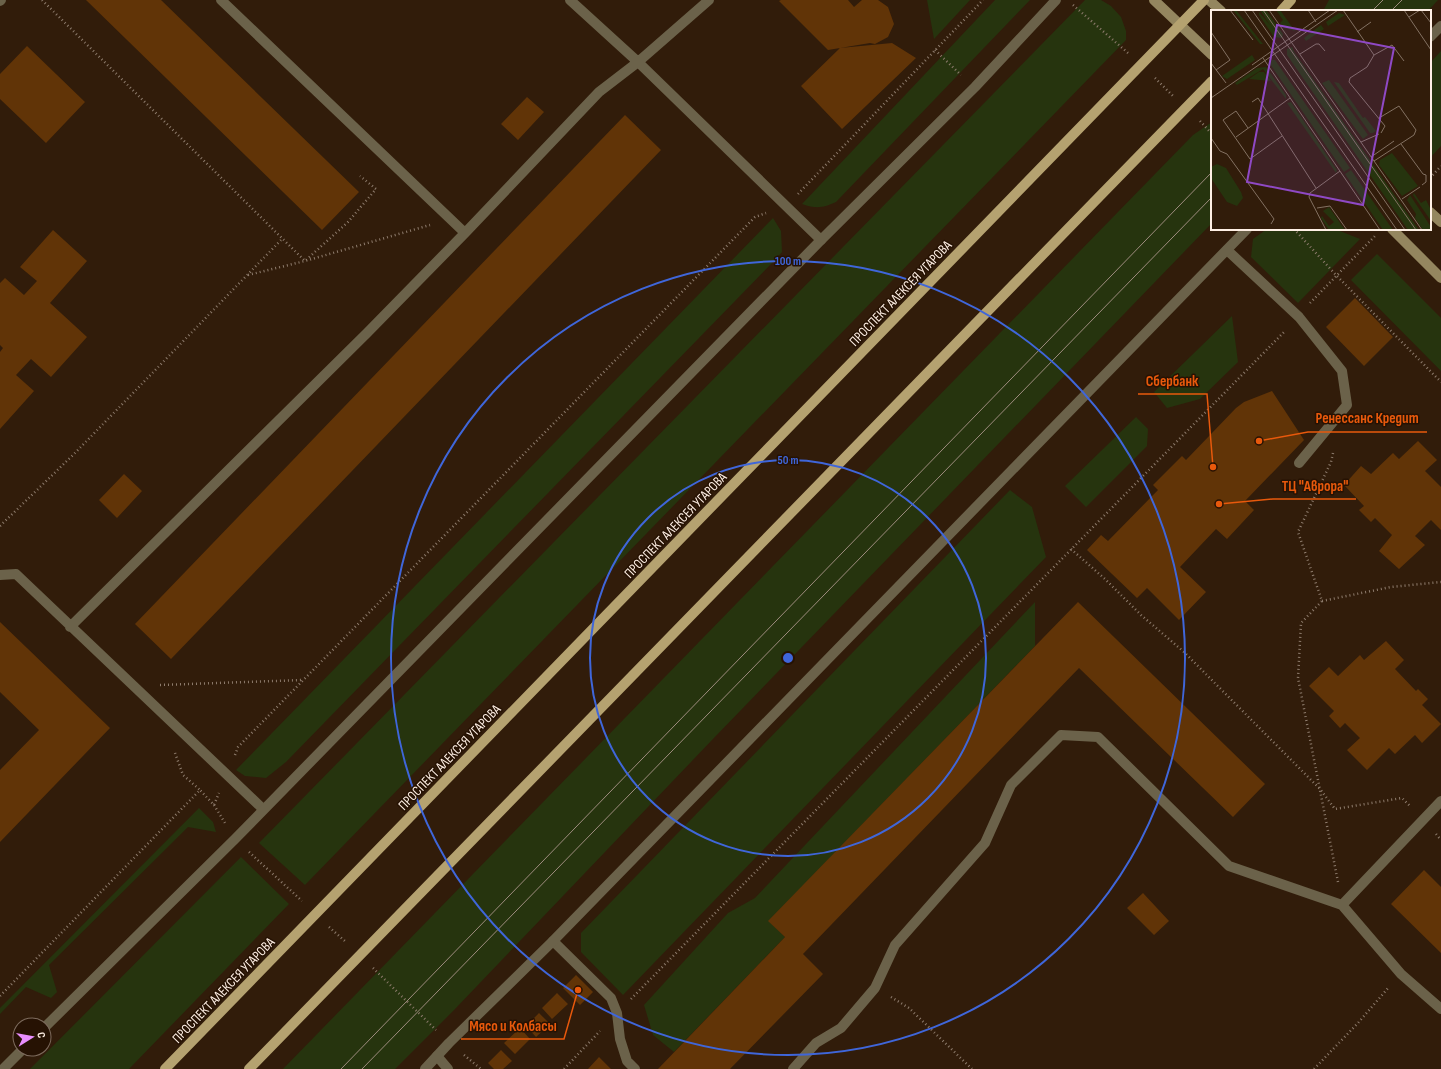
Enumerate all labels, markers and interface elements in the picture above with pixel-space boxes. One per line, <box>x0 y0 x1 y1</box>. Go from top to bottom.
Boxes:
inset map <box>1211 10 1431 230</box>
street label: ПРОСПЕКТ АЛЕКСЕЯ УГАРОВА <box>846 236 956 350</box>
text: 100 m <box>775 254 801 269</box>
callout: Сбербанк <box>1138 367 1207 394</box>
text: Сбербанк <box>1146 372 1199 391</box>
callout: Ренессанс Кредит <box>1308 405 1427 432</box>
text: Ренессанс Кредит <box>1315 409 1419 428</box>
text: 50 m <box>778 453 798 468</box>
street label: ПРОСПЕКТ АЛЕКСЕЯ УГАРОВА <box>621 468 731 582</box>
callout: ТЦ "Аврора" <box>1273 472 1356 499</box>
text: ТЦ "Аврора" <box>1282 477 1348 496</box>
centre of rings <box>781 651 795 665</box>
street label: ПРОСПЕКТ АЛЕКСЕЯ УГАРОВА <box>395 700 505 814</box>
street label: ПРОСПЕКТ АЛЕКСЕЯ УГАРОВА <box>169 933 279 1047</box>
callout: Мясо и Колбасы <box>461 1012 564 1039</box>
north arrow <box>12 1017 52 1057</box>
text: Мясо и Колбасы <box>469 1017 557 1036</box>
text: С <box>34 1031 48 1040</box>

